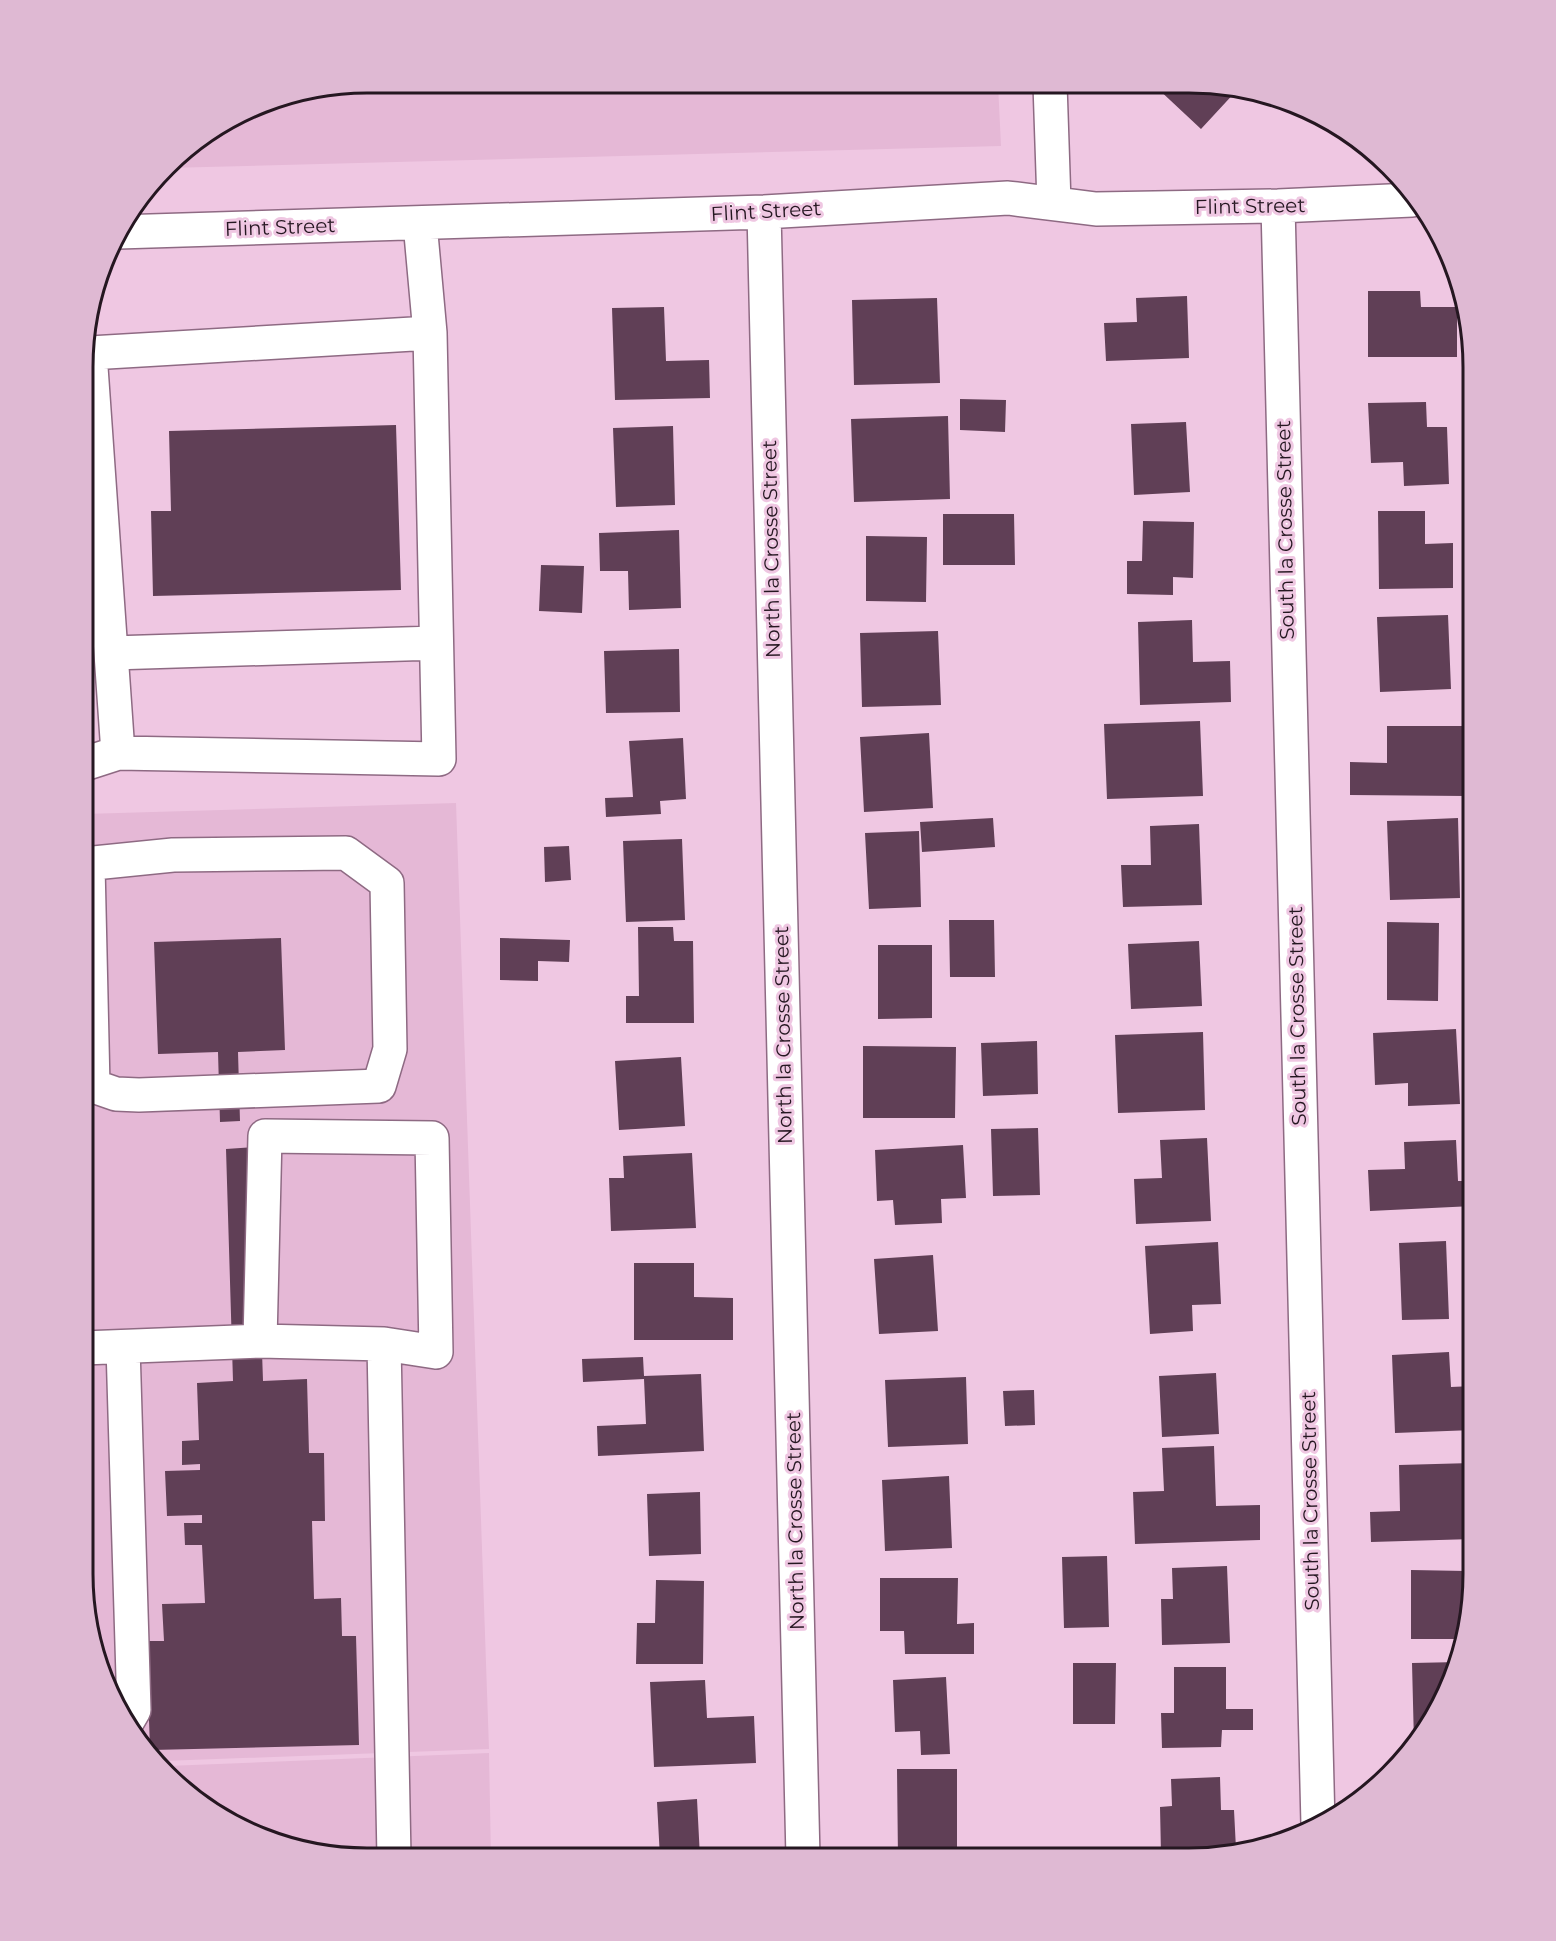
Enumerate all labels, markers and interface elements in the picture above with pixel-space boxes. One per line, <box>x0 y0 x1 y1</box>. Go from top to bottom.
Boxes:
street label: Flint Street <box>1194 193 1306 219</box>
street label: Flint Street <box>710 196 822 226</box>
street label: Flint Street <box>224 213 336 241</box>
street label: South la Crosse Street <box>1271 420 1299 640</box>
street label: North la Crosse Street <box>757 440 785 658</box>
street label: South la Crosse Street <box>1283 906 1311 1126</box>
street label: North la Crosse Street <box>769 926 797 1144</box>
street label: South la Crosse Street <box>1296 1391 1324 1611</box>
street label: North la Crosse Street <box>781 1412 809 1630</box>

